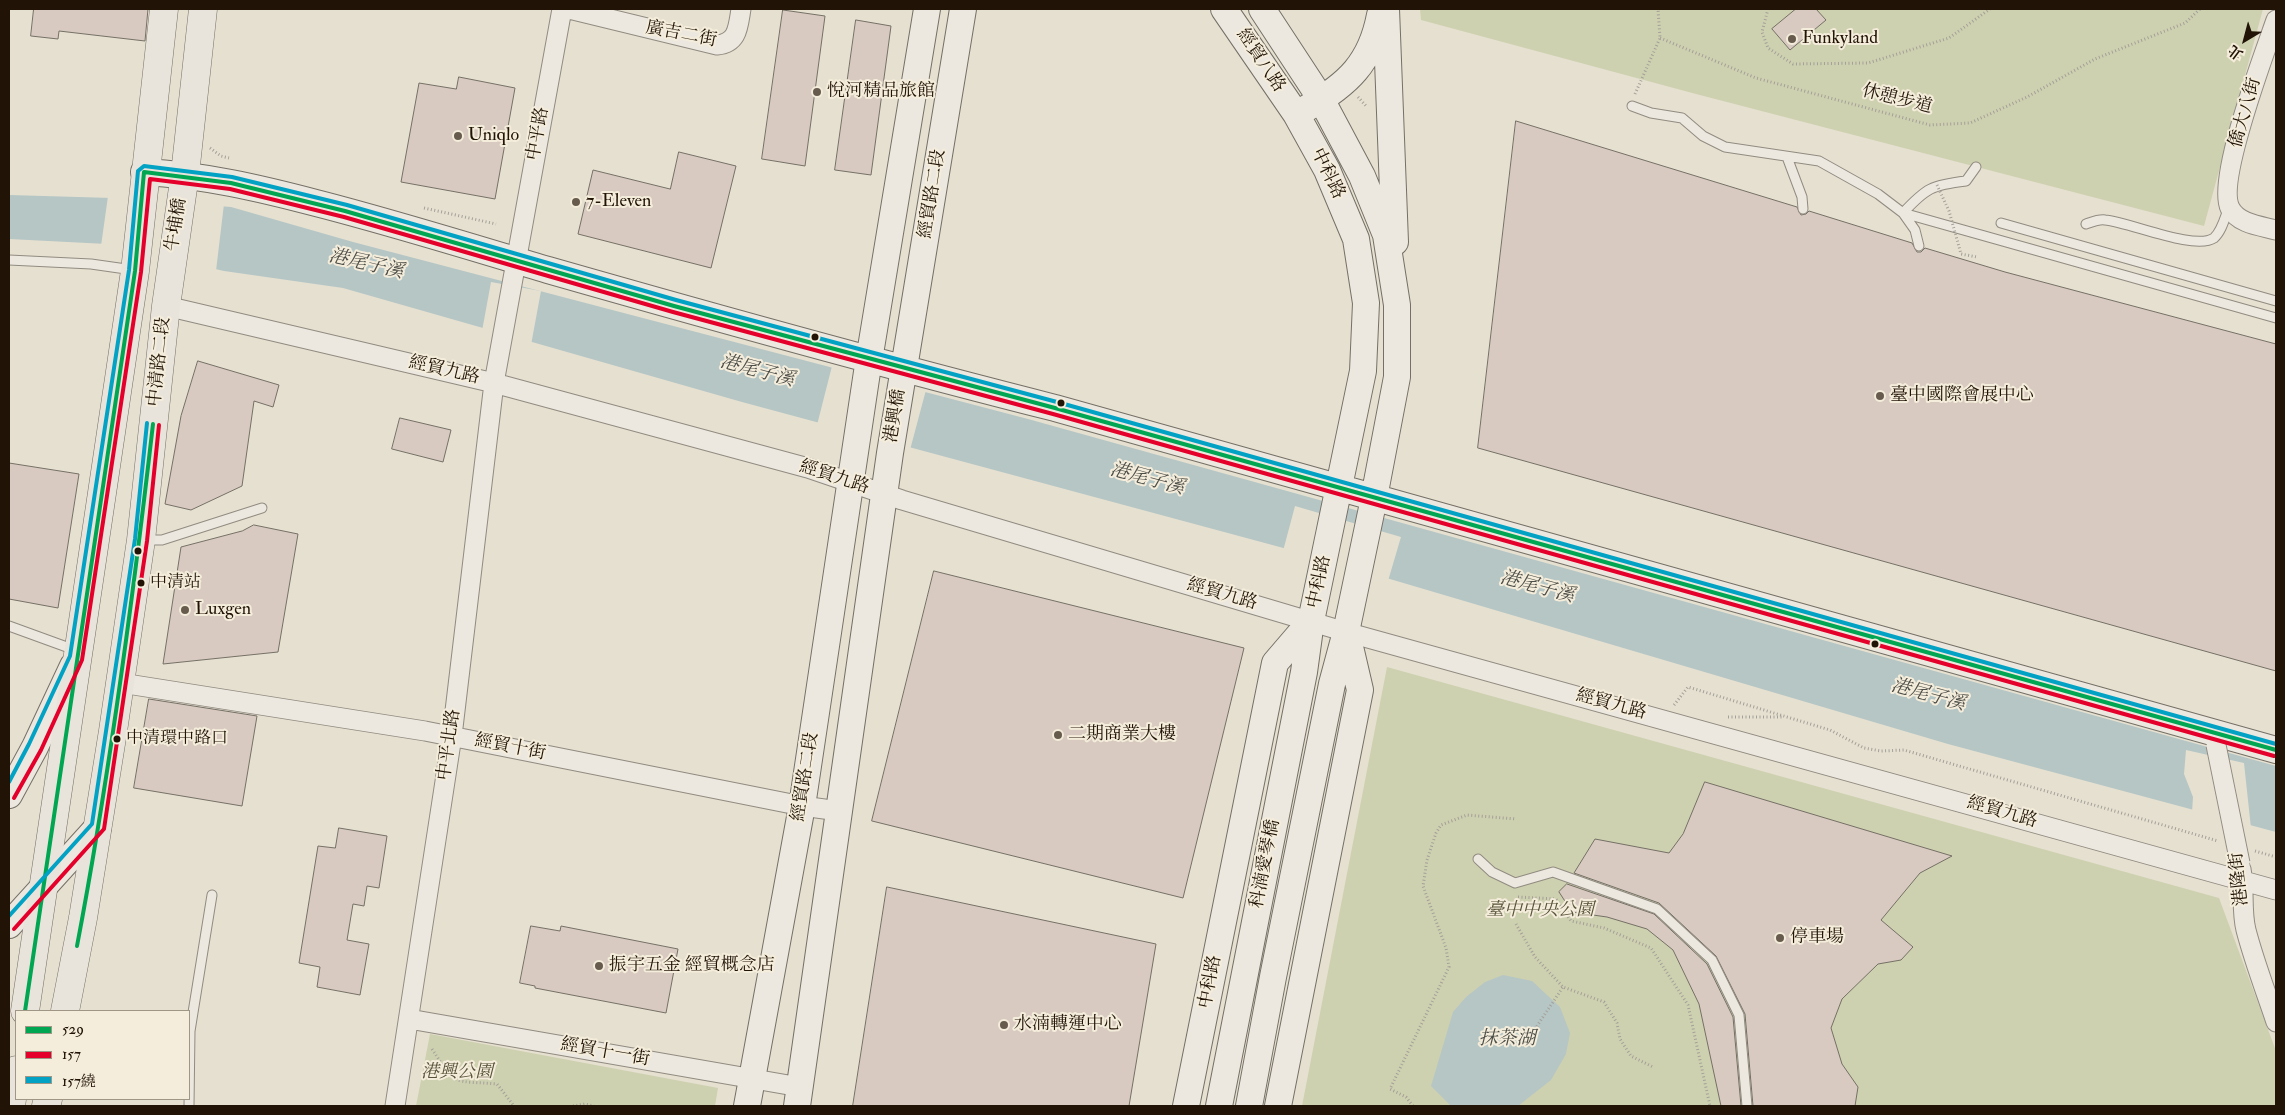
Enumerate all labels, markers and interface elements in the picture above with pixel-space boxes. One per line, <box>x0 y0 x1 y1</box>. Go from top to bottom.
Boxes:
north arrow <box>2220 15 2270 65</box>
street label: 廣吉二街 <box>644 18 718 52</box>
street label: 經貿八路 <box>1231 25 1289 97</box>
place label: Funkyland <box>1802 28 1878 50</box>
marker: Funkyland <box>1786 33 1798 45</box>
text: 北 <box>2225 41 2246 63</box>
street label: 僑大八街 <box>2226 75 2266 151</box>
place label: 悅河精品旅館 <box>827 81 935 103</box>
street label: 休憩步道 <box>1859 81 1935 119</box>
marker: 悅河精品旅館 <box>811 86 823 98</box>
street label: 中平路 <box>524 106 554 162</box>
place label: Uniqlo <box>468 125 519 147</box>
marker: Uniqlo <box>452 130 464 142</box>
street label: 中科路 <box>1305 145 1349 203</box>
street label: 經貿路二段 <box>915 148 951 240</box>
place label: 7-Eleven <box>586 191 651 213</box>
marker: 7-Eleven <box>570 196 582 208</box>
street label: 牛埔橋 <box>162 197 192 253</box>
water label: 港尾子溪 <box>326 245 406 285</box>
street label: 中清路二段 <box>145 316 175 408</box>
unlabelled marker <box>810 332 820 342</box>
water label: 港尾子溪 <box>717 351 797 393</box>
street label: 經貿九路 <box>406 352 482 390</box>
place label: 臺中國際會展中心 <box>1890 385 2034 407</box>
street label: 港興橋 <box>881 388 911 444</box>
marker: 臺中國際會展中心 <box>1874 390 1886 402</box>
unlabelled marker <box>1056 398 1066 408</box>
street label: 經貿九路 <box>796 457 872 499</box>
water label: 港尾子溪 <box>1107 459 1187 501</box>
unlabelled marker <box>133 546 143 556</box>
street label: 中科路 <box>1304 553 1336 611</box>
water label: 港尾子溪 <box>1497 567 1577 609</box>
place label: 中清站 <box>150 573 201 593</box>
street label: 經貿九路 <box>1184 575 1260 615</box>
marker: 中清站 <box>136 578 146 588</box>
place label: Luxgen <box>195 599 251 621</box>
marker: Luxgen <box>179 604 191 616</box>
unlabelled marker <box>1870 639 1880 649</box>
water label: 港尾子溪 <box>1888 675 1968 717</box>
street label: 經貿九路 <box>1573 685 1649 725</box>
street label: 中平北路 <box>434 708 466 782</box>
place label: 二期商業大樓 <box>1068 724 1176 746</box>
place label: 中清環中路口 <box>126 729 228 749</box>
marker: 二期商業大樓 <box>1052 729 1064 741</box>
street label: 經貿十街 <box>473 731 547 765</box>
street label: 經貿路二段 <box>788 731 824 823</box>
marker: 中清環中路口 <box>112 734 122 744</box>
street label: 經貿九路 <box>1964 793 2040 833</box>
street label: 科湳愛琴橋 <box>1247 818 1285 910</box>
street label: 港隆街 <box>2226 851 2254 907</box>
park label: 臺中中央公園 <box>1486 900 1594 922</box>
place label: 停車場 <box>1790 927 1844 949</box>
marker: 停車場 <box>1774 932 1786 944</box>
street label: 中科路 <box>1195 953 1227 1011</box>
place label: 振宇五金 經貿概念店 <box>609 955 775 977</box>
marker: 振宇五金 經貿概念店 <box>593 960 605 972</box>
legend <box>15 1010 190 1100</box>
place label: 水湳轉運中心 <box>1014 1014 1122 1036</box>
marker: 水湳轉運中心 <box>998 1019 1010 1031</box>
text: 529 <box>62 1020 84 1039</box>
water label: 抹茶湖 <box>1479 1029 1535 1051</box>
street label: 經貿十一街 <box>559 1035 651 1071</box>
text: 157 <box>62 1045 81 1064</box>
park label: 港興公園 <box>421 1062 493 1084</box>
text: 157繞 <box>62 1072 96 1091</box>

